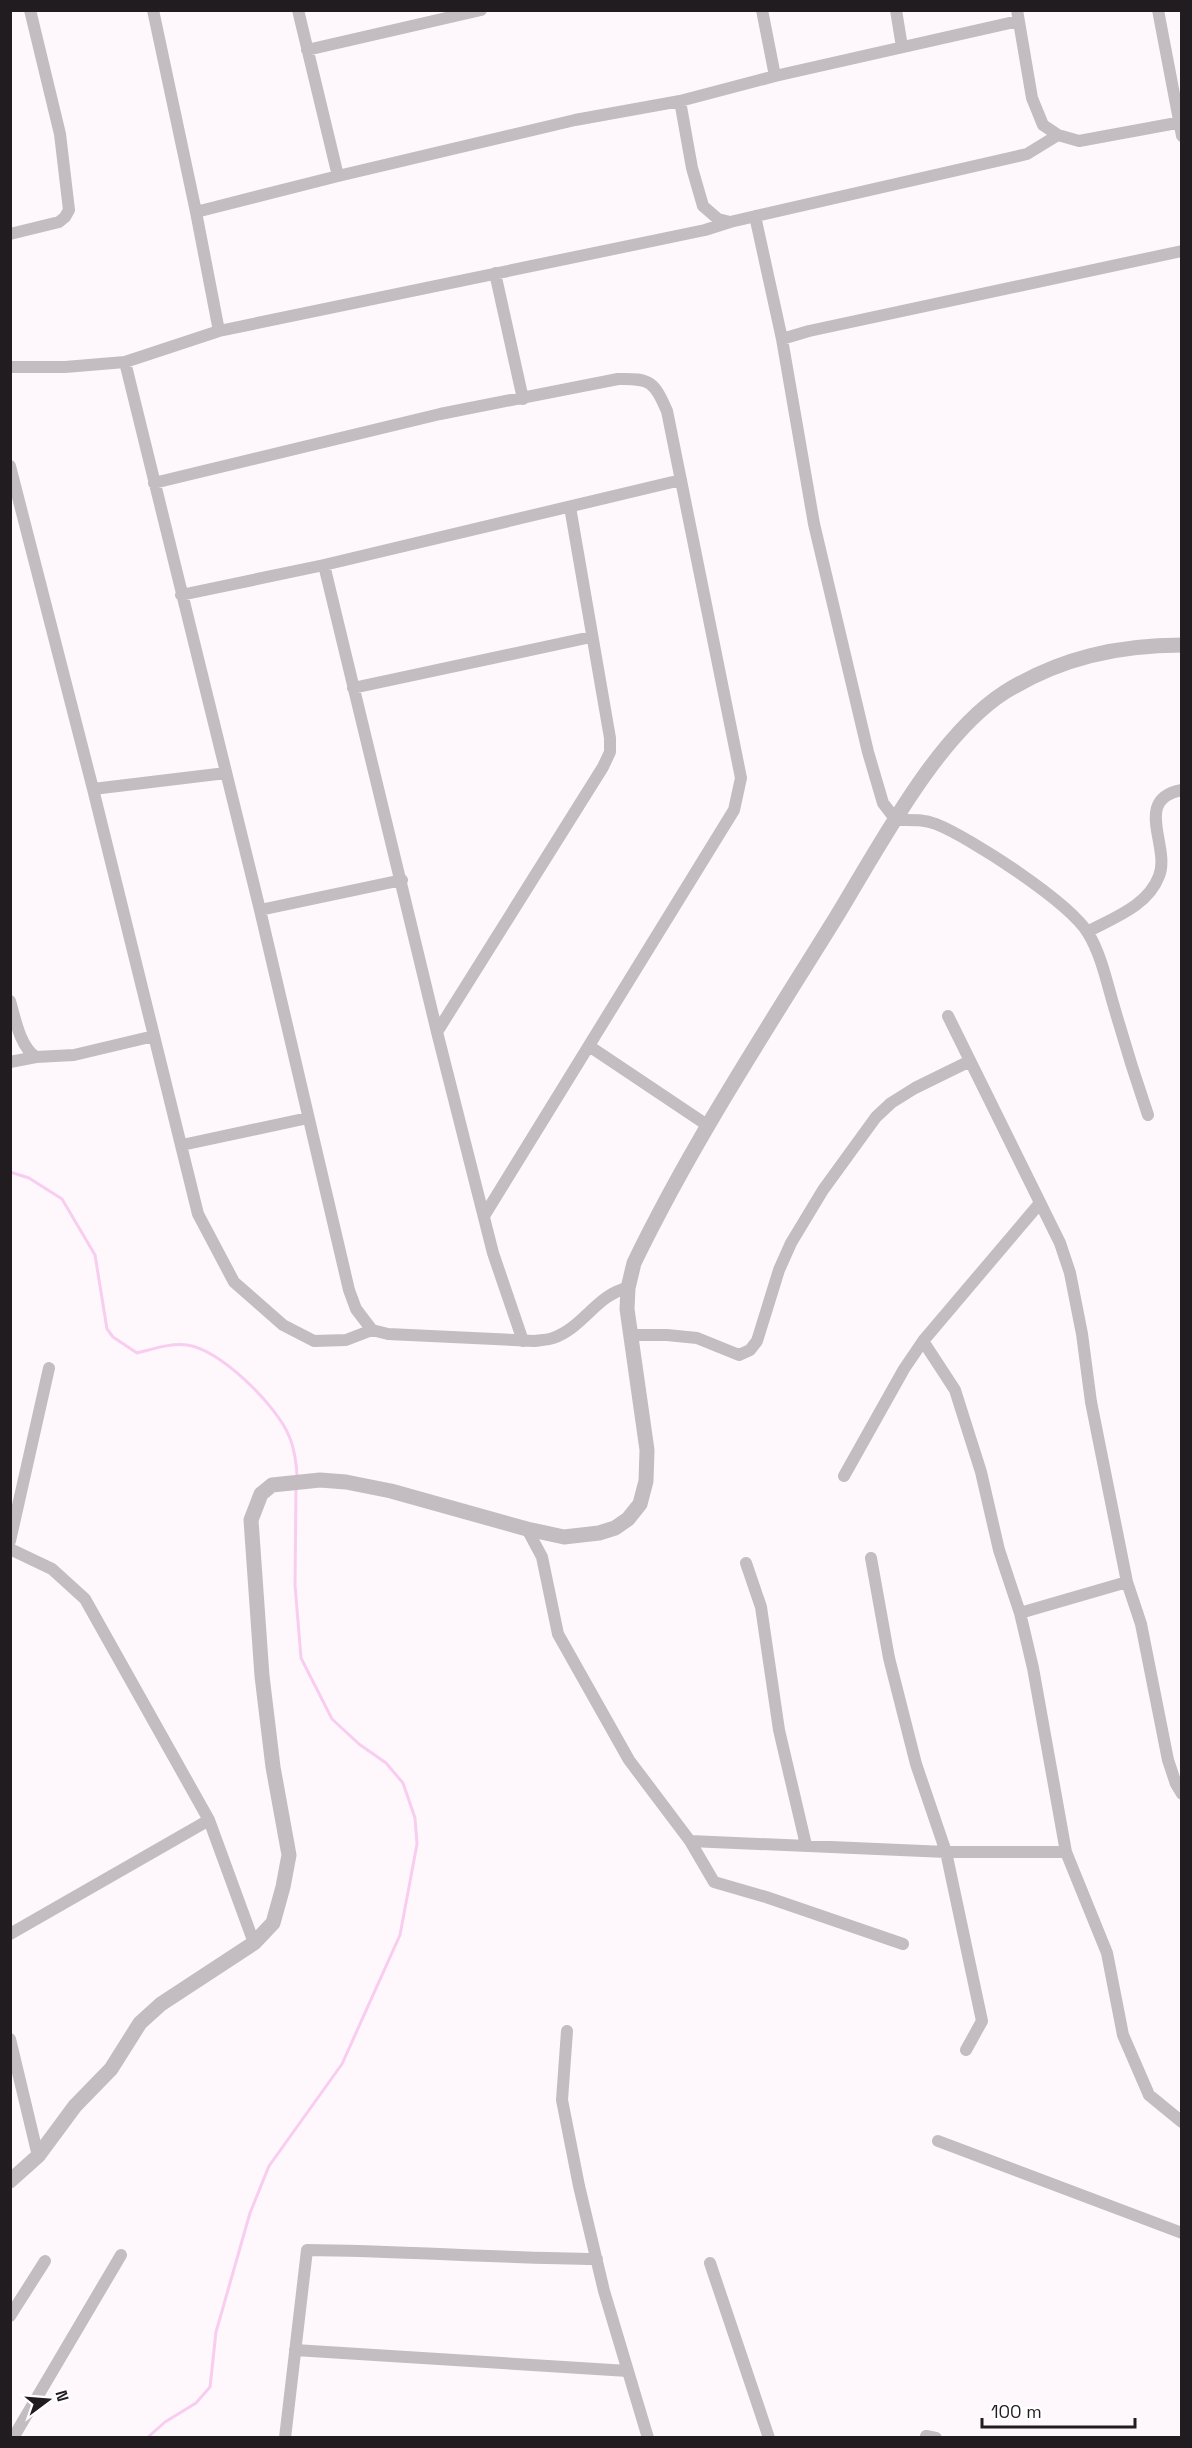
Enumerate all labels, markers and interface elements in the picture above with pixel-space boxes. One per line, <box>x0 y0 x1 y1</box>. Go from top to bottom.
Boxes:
north arrow <box>18 2370 78 2430</box>
text: N <box>50 2388 74 2404</box>
scale bar <box>982 2391 1135 2429</box>
text: 100 m <box>991 2400 1042 2423</box>

